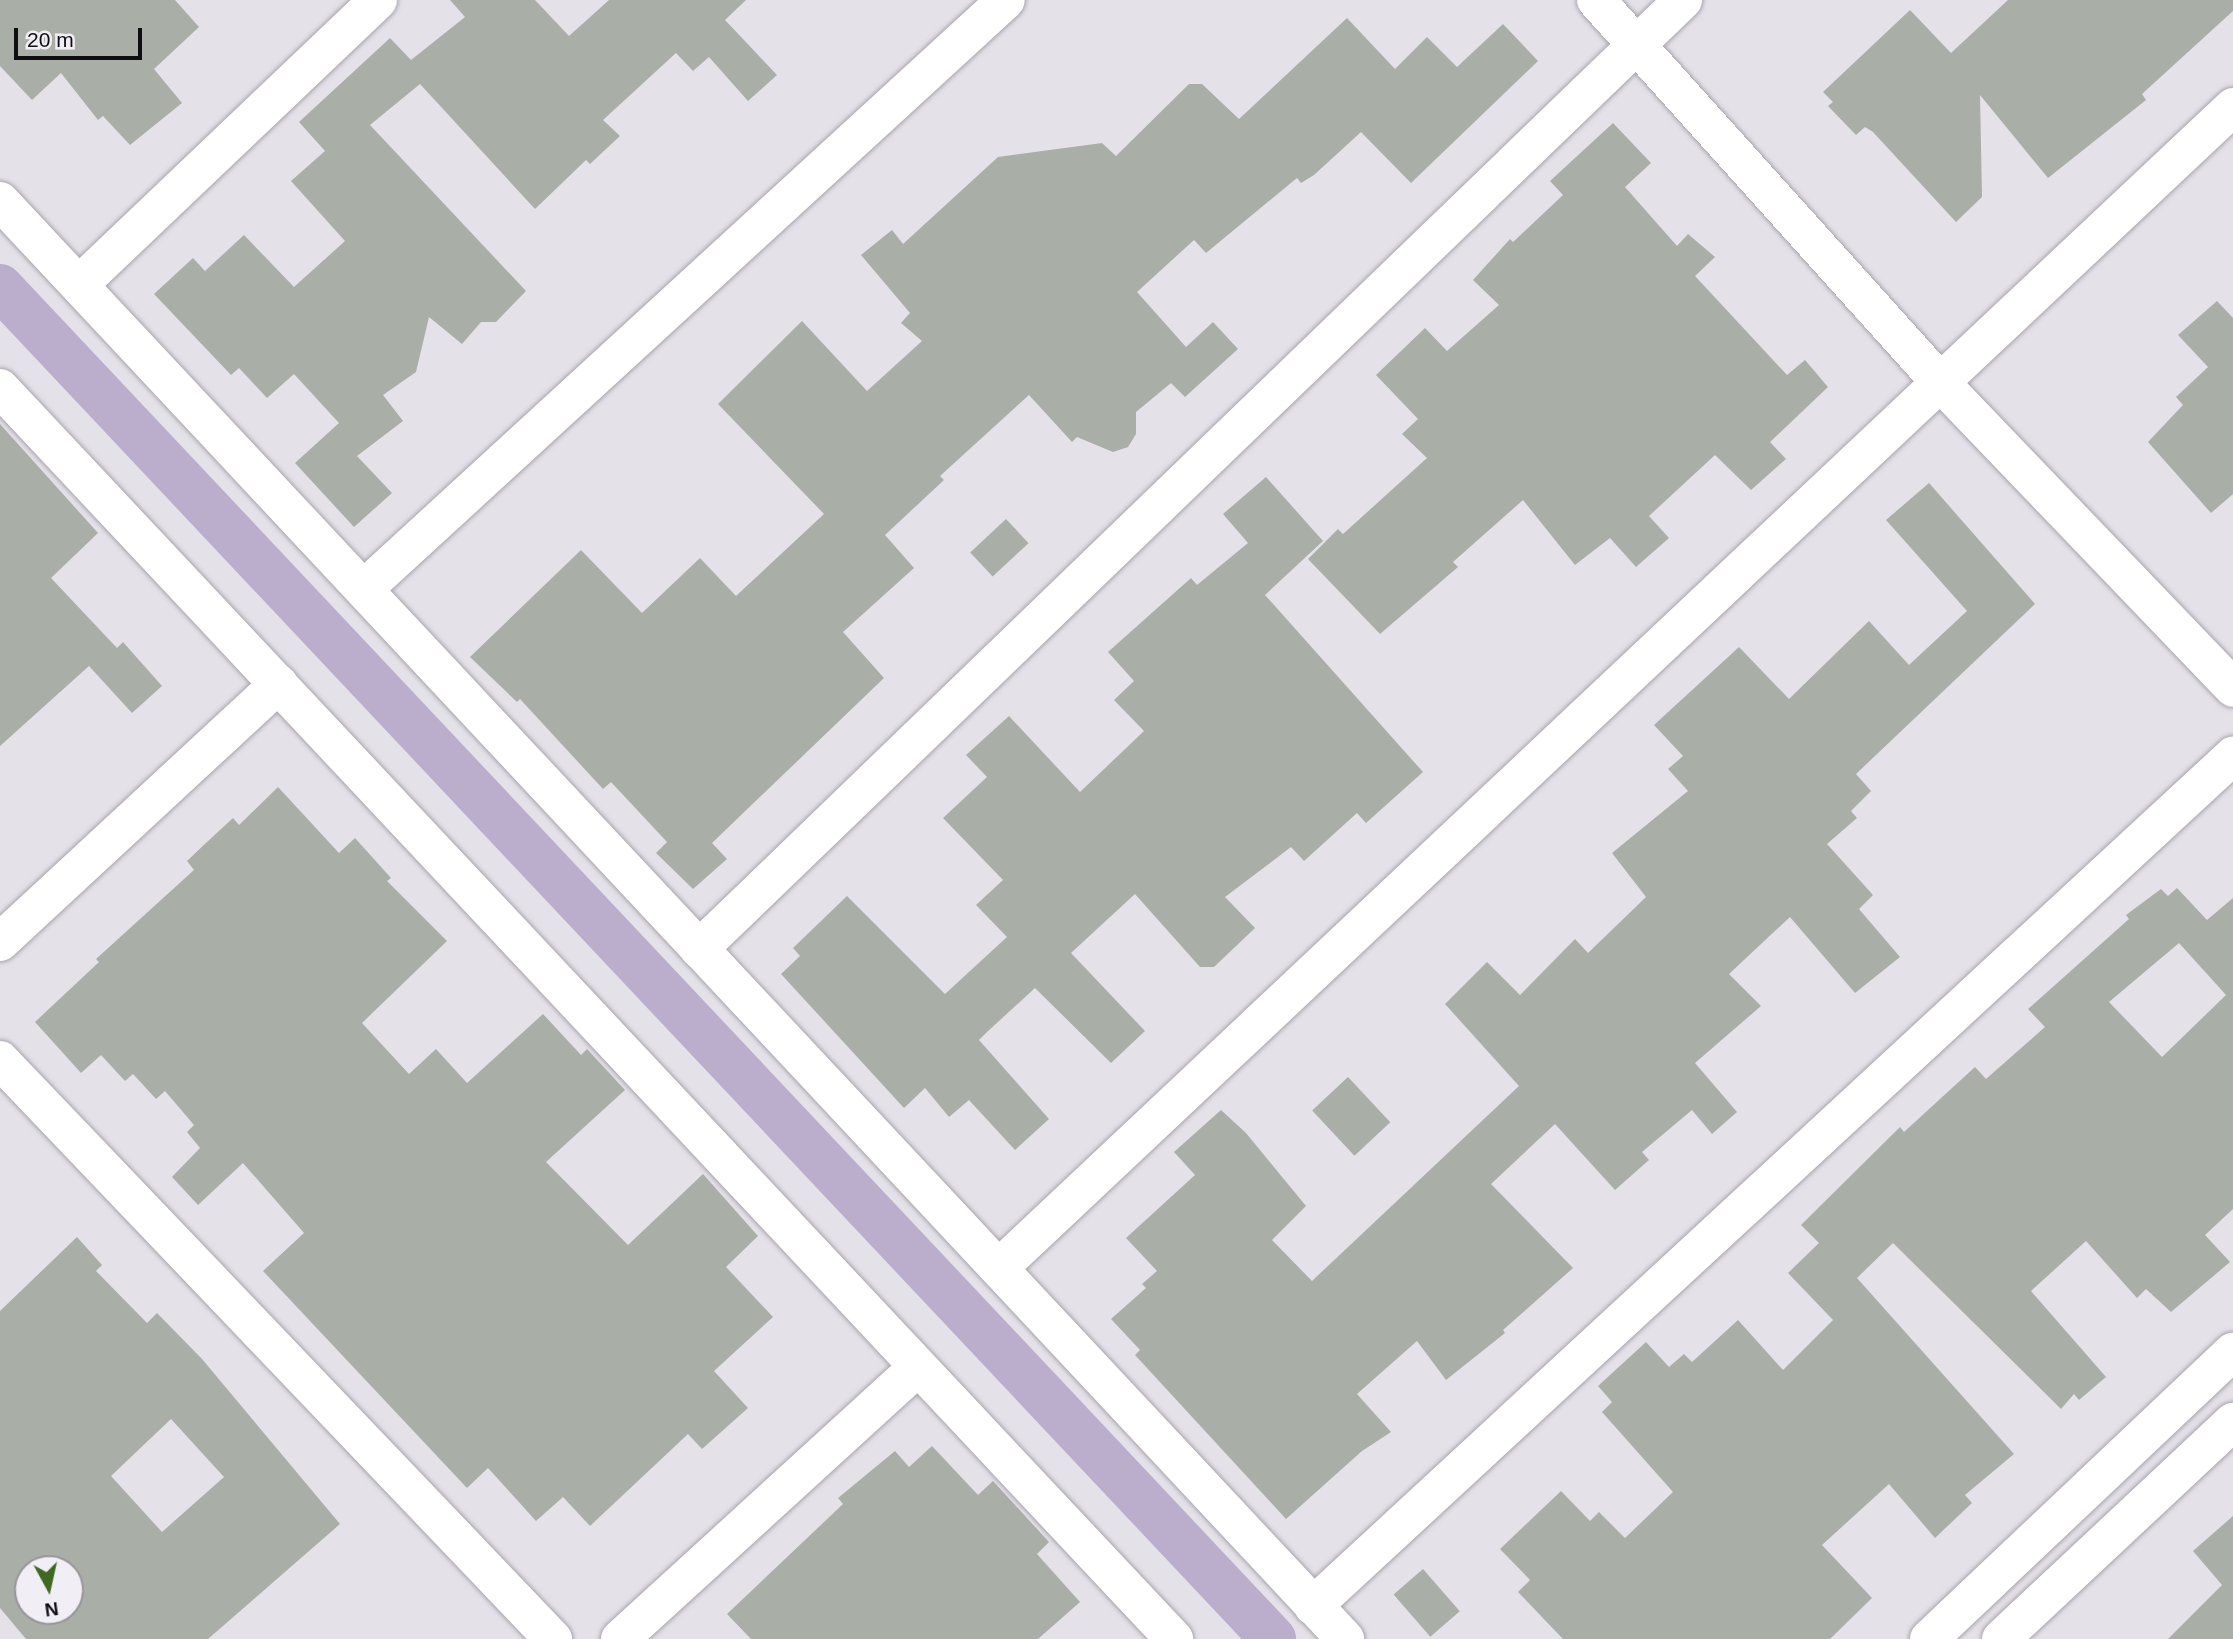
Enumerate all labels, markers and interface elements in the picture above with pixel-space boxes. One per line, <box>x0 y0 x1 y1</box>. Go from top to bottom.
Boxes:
scale bar <box>18 14 145 58</box>
text: 20 m <box>27 28 74 51</box>
north arrow <box>14 1555 84 1625</box>
text: N <box>43 1598 60 1621</box>

